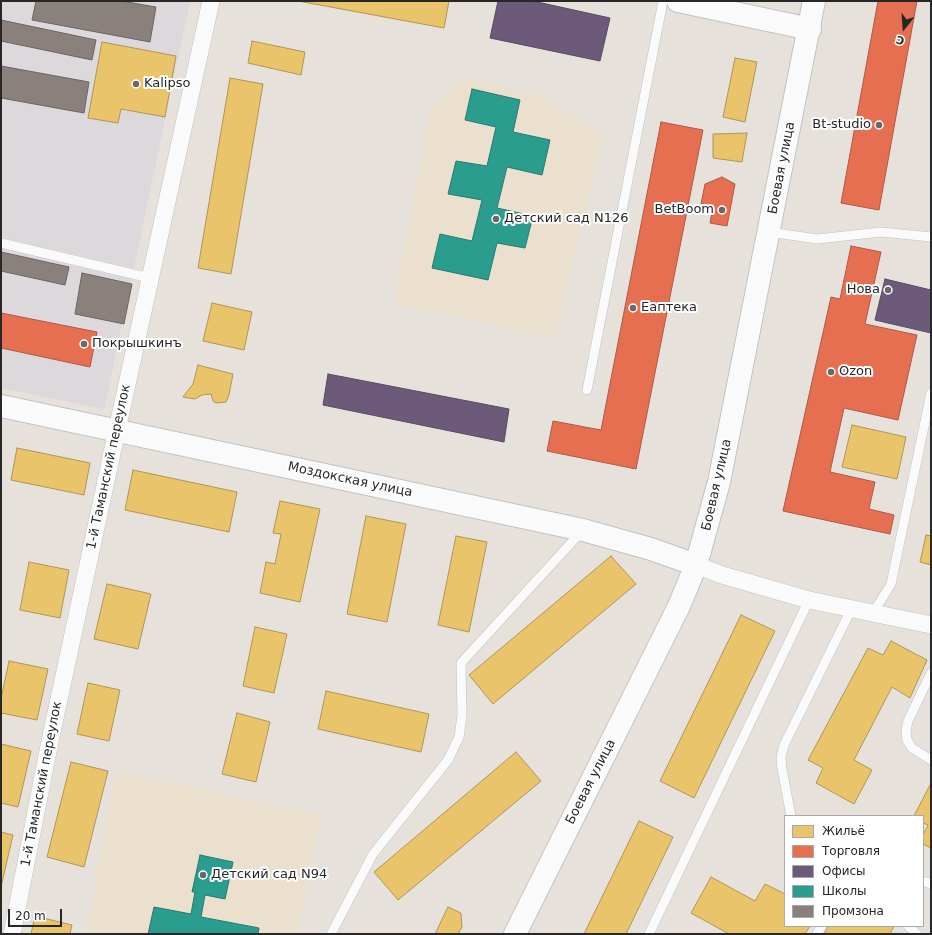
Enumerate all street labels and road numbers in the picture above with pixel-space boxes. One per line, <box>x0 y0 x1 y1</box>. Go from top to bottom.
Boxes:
street label: Боевая улица <box>765 121 799 215</box>
street label: 1-й Таманский переулок <box>84 383 134 551</box>
street label: Боевая улица <box>699 438 735 532</box>
street label: Моздокская улица <box>286 459 414 501</box>
street label: 1-й Таманский переулок <box>18 700 66 868</box>
street label: Боевая улица <box>563 737 619 827</box>

